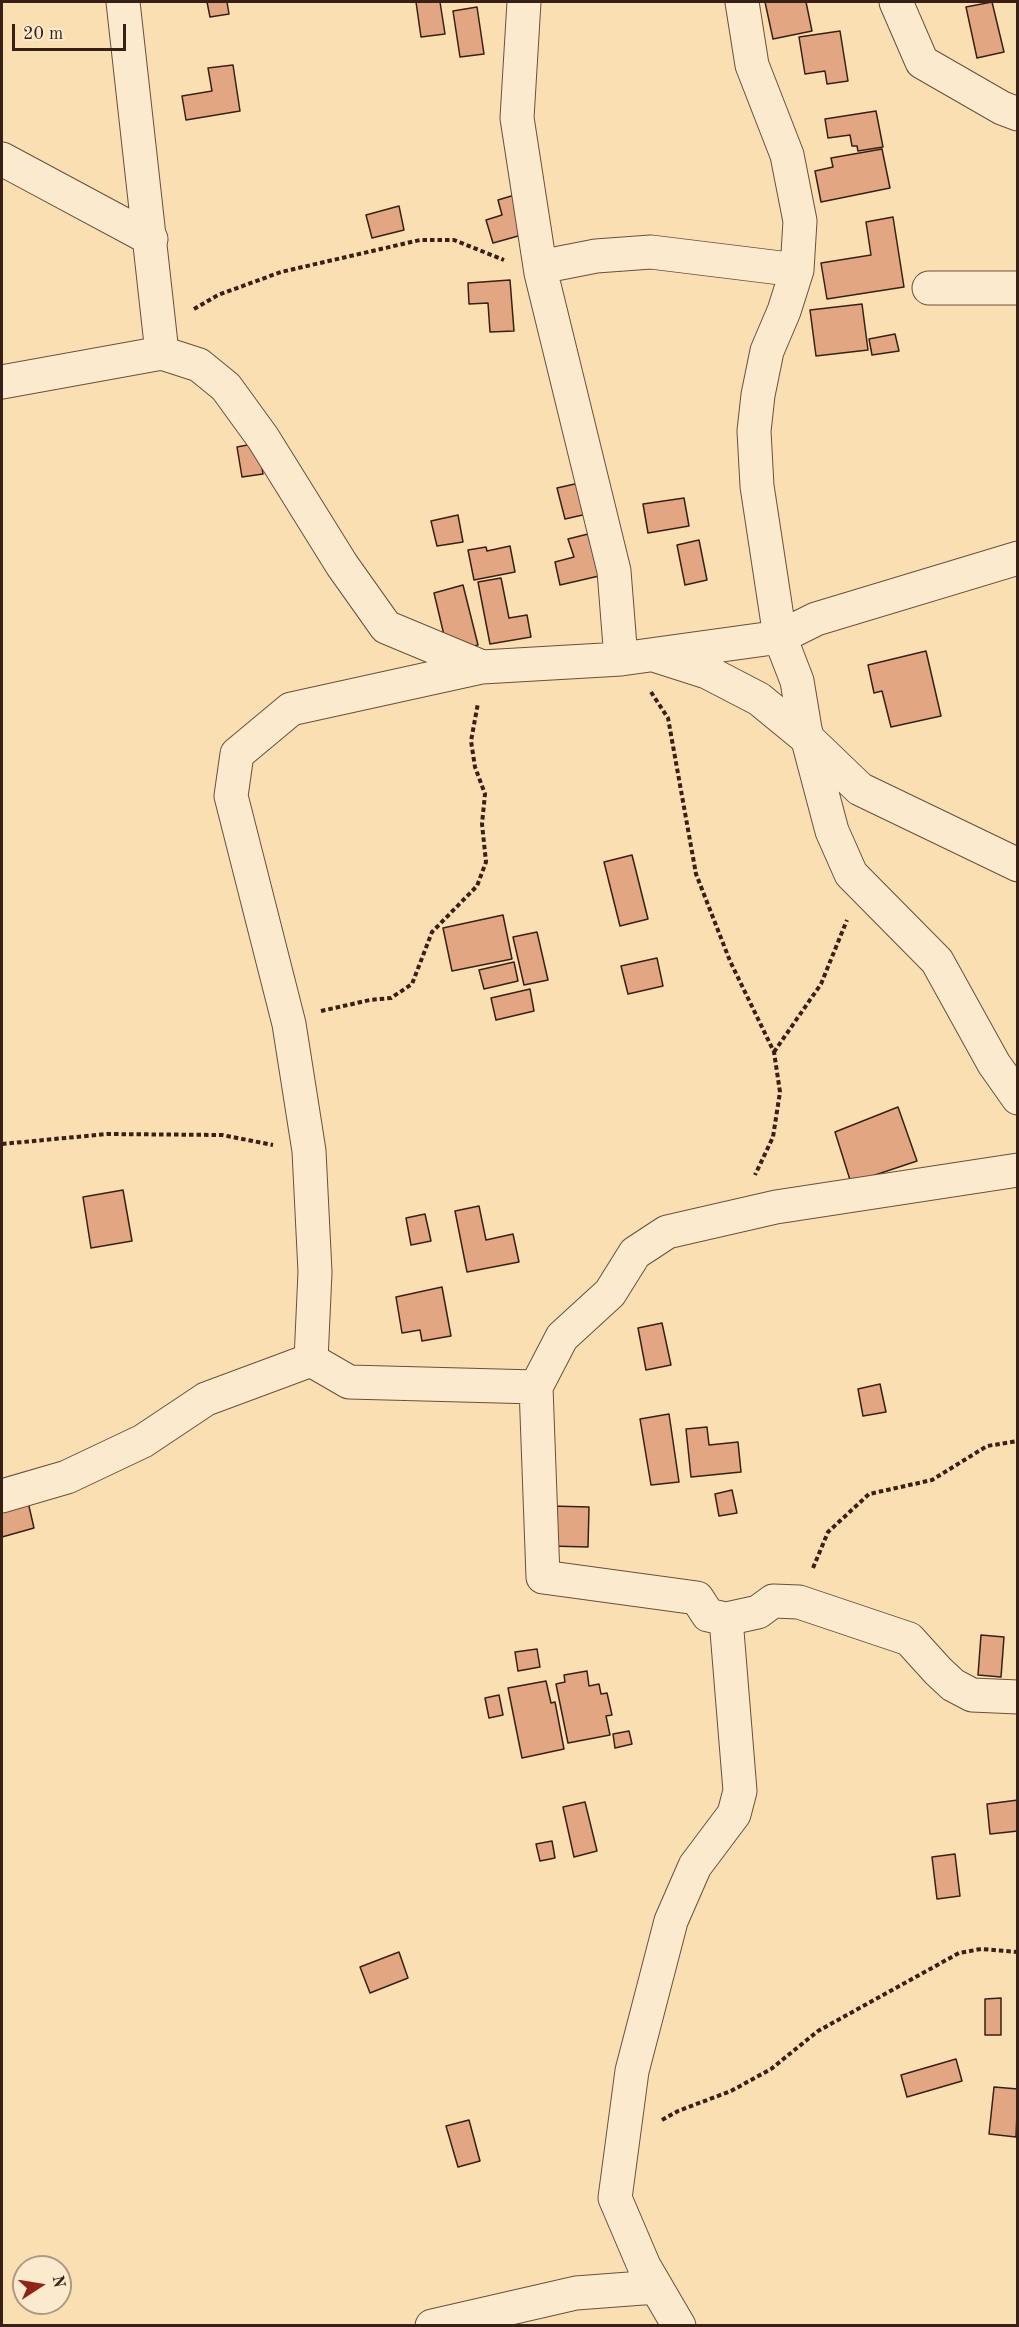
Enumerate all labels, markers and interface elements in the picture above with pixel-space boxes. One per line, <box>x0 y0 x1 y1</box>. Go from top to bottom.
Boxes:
scale bar <box>15 12 129 50</box>
text: 20 m <box>23 25 63 43</box>
north arrow <box>12 2255 72 2315</box>
text: N <box>49 2274 67 2289</box>

